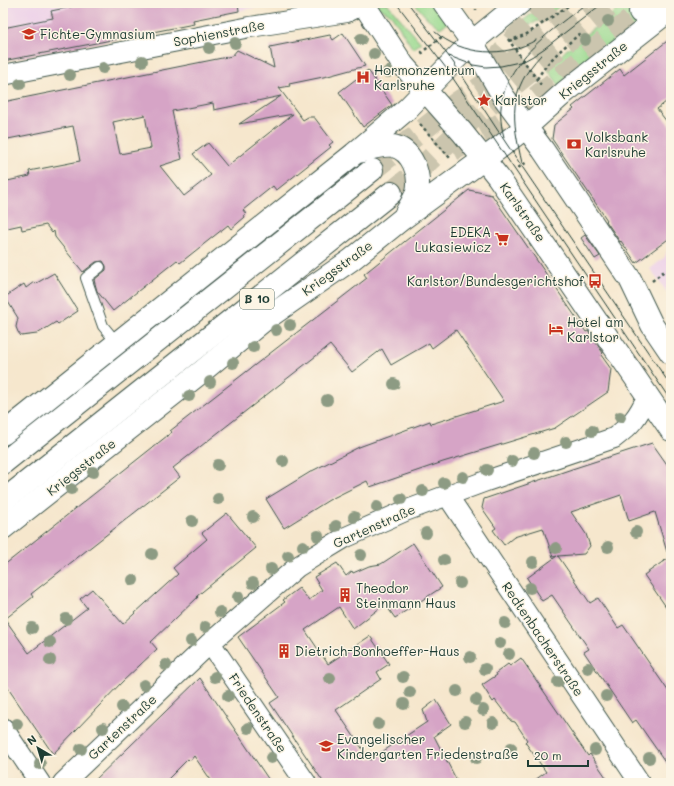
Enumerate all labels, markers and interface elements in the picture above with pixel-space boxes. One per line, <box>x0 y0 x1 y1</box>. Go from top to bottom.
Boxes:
street label: Sophienstraße <box>172 15 266 50</box>
place label: Fichte-Gymnasium <box>40 25 155 42</box>
school or university icon: Fichte-Gymnasium <box>21 26 37 42</box>
street label: Kriegsstraße <box>555 37 630 102</box>
place label: Hormonzentrum Karlsruhe <box>374 61 475 93</box>
hospital icon: Hormonzentrum Karlsruhe <box>355 69 371 85</box>
place label: Karlstor <box>495 91 547 108</box>
place icon: Karlstor <box>476 92 492 108</box>
place label: Volksbank Karlsruhe <box>585 128 648 160</box>
bank icon: Volksbank Karlsruhe <box>566 136 582 152</box>
street label: Karlstraße <box>497 179 550 245</box>
place label: EDEKA Lukasiewicz <box>415 223 491 255</box>
supermarket icon: EDEKA Lukasiewicz <box>494 231 510 247</box>
street label: Kriegsstraße <box>298 236 375 299</box>
place label: Karlstor/Bundesgerichtshof <box>407 272 585 289</box>
bus stop icon: Karlstor/Bundesgerichtshof <box>587 273 603 289</box>
road number: B 10 <box>240 289 274 309</box>
place label: Hotel am Karlstor <box>567 313 624 345</box>
hotel icon: Hotel am Karlstor <box>548 321 564 337</box>
street label: Kriegsstraße <box>43 434 119 499</box>
street label: Gartenstraße <box>330 500 418 551</box>
street label: Redtenbacherstraße <box>499 578 588 699</box>
place label: Theodor Steinmann Haus <box>356 579 456 611</box>
building icon: Theodor Steinmann Haus <box>337 587 353 603</box>
place label: Dietrich-Bonhoeffer-Haus <box>295 642 460 659</box>
building icon: Dietrich-Bonhoeffer-Haus <box>276 643 292 659</box>
street label: Friedenstraße <box>226 670 291 756</box>
street label: Gartenstraße <box>84 690 160 763</box>
north arrow <box>18 728 58 768</box>
place label: Evangelischer Kindergarten Friedenstraße <box>337 730 518 762</box>
text: N <box>24 731 39 748</box>
school or university icon: Evangelischer Kindergarten Friedenstraße <box>318 738 334 754</box>
scale bar <box>528 742 588 768</box>
text: 20 m <box>534 747 562 763</box>

